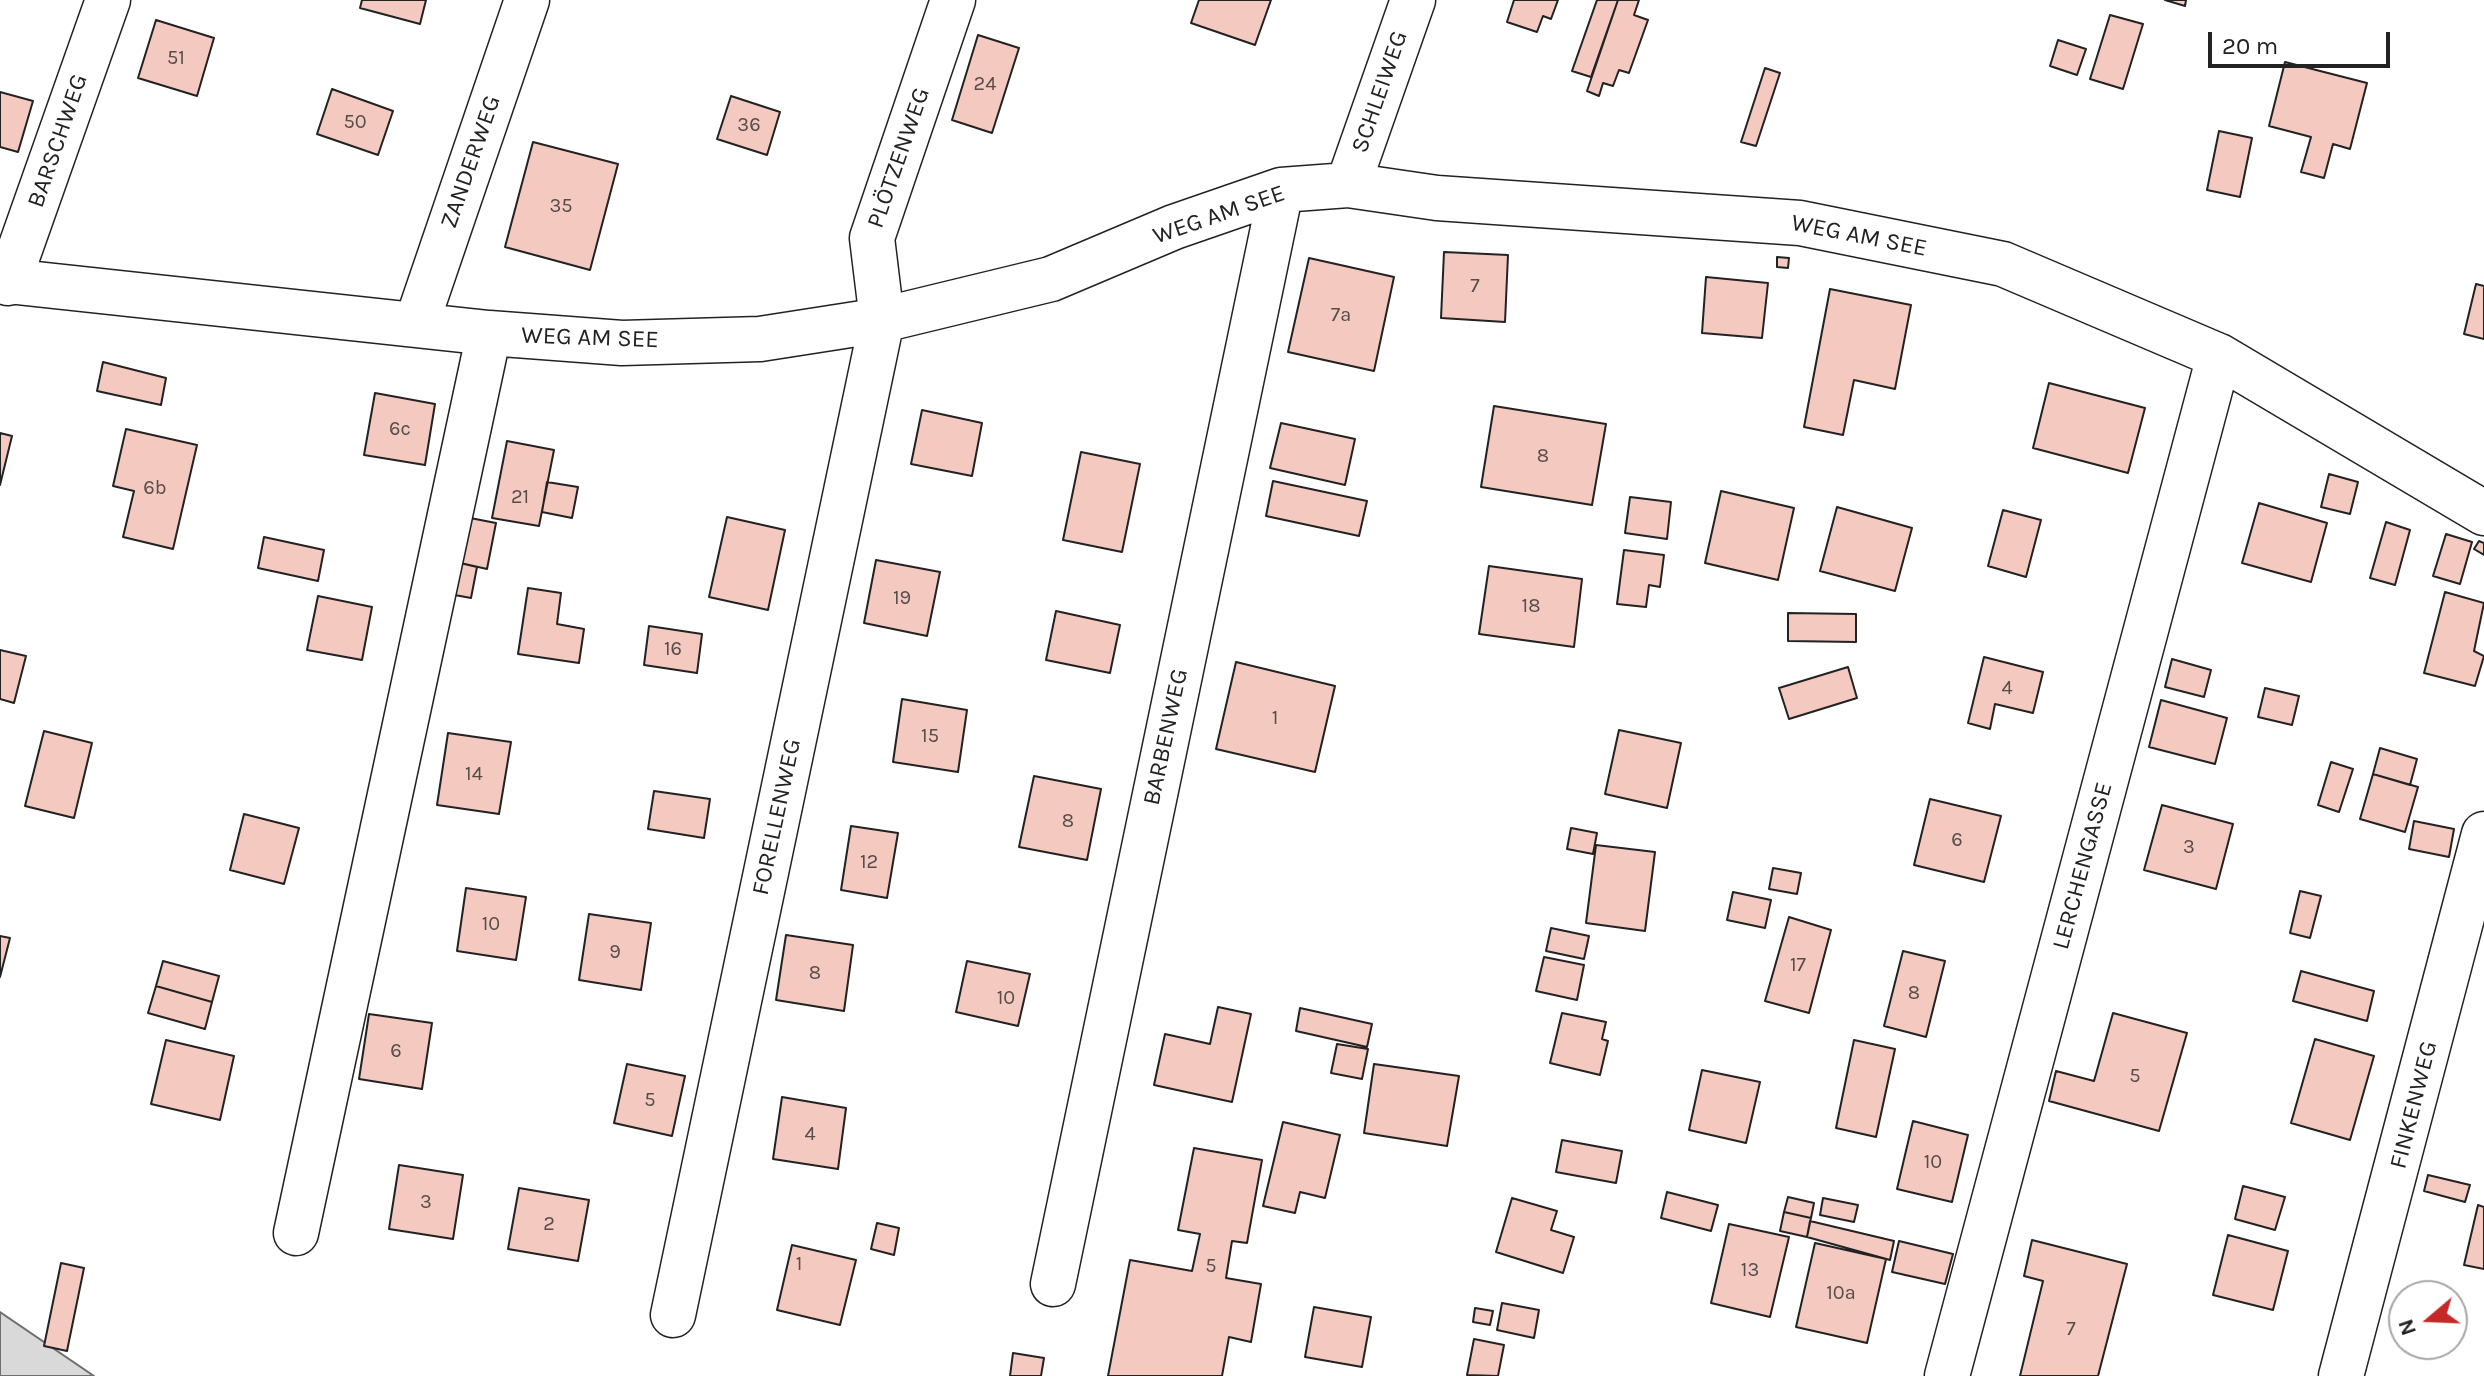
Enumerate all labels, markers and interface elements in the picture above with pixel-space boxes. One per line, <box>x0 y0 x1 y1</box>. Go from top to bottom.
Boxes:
scale bar <box>2212 16 2394 66</box>
street label: SCHLEIWEG <box>1346 27 1414 157</box>
text: 20 m <box>2222 32 2278 60</box>
house number: 51 <box>167 46 185 70</box>
street label: BARSCHWEG <box>22 71 94 211</box>
house number: 24 <box>974 72 996 96</box>
street label: PLÖTZENWEG <box>862 84 936 232</box>
street label: ZANDERWEG <box>435 92 507 232</box>
house number: 50 <box>343 110 367 134</box>
house number: 36 <box>737 113 761 137</box>
street label: WEG AM SEE <box>1149 179 1289 251</box>
house number: 35 <box>549 194 573 218</box>
street label: WEG AM SEE <box>1789 209 1929 263</box>
house number: 7 <box>1470 274 1480 298</box>
house number: 7a <box>1331 303 1351 327</box>
street label: WEG AM SEE <box>521 321 659 355</box>
house number: 6c <box>389 417 411 441</box>
house number: 8 <box>1537 444 1549 468</box>
house number: 6b <box>143 476 167 500</box>
house number: 21 <box>511 485 529 509</box>
house number: 19 <box>893 586 911 610</box>
house number: 18 <box>1522 594 1540 618</box>
house number: 16 <box>664 637 682 661</box>
street label: BARBENWEG <box>1138 666 1194 808</box>
house number: 4 <box>2001 676 2013 700</box>
house number: 1 <box>1272 706 1278 730</box>
house number: 15 <box>921 724 939 748</box>
street label: FORELLENWEG <box>746 736 808 898</box>
house number: 14 <box>465 762 483 786</box>
street label: LERCHENGASSE <box>2047 779 2119 953</box>
house number: 8 <box>1062 809 1074 833</box>
house number: 6 <box>1951 828 1963 852</box>
house number: 3 <box>2183 835 2195 859</box>
house number: 12 <box>860 850 878 874</box>
house number: 10 <box>482 912 500 936</box>
house number: 9 <box>609 940 621 964</box>
house number: 17 <box>1790 953 1806 977</box>
house number: 8 <box>809 961 821 985</box>
house number: 8 <box>1908 981 1920 1005</box>
house number: 10 <box>997 986 1015 1010</box>
street label: FINKENWEG <box>2384 1038 2444 1172</box>
house number: 6 <box>390 1039 402 1063</box>
house number: 5 <box>2129 1064 2141 1088</box>
house number: 5 <box>644 1088 656 1112</box>
house number: 4 <box>804 1122 816 1146</box>
house number: 10 <box>1924 1150 1942 1174</box>
house number: 3 <box>420 1190 432 1214</box>
house number: 2 <box>543 1212 555 1236</box>
house number: 1 <box>796 1252 802 1276</box>
house number: 5 <box>1205 1254 1217 1278</box>
house number: 13 <box>1741 1258 1759 1282</box>
north arrow <box>2388 1280 2468 1360</box>
house number: 10a <box>1826 1281 1856 1305</box>
text: N <box>2392 1315 2422 1339</box>
house number: 7 <box>2066 1317 2076 1341</box>

